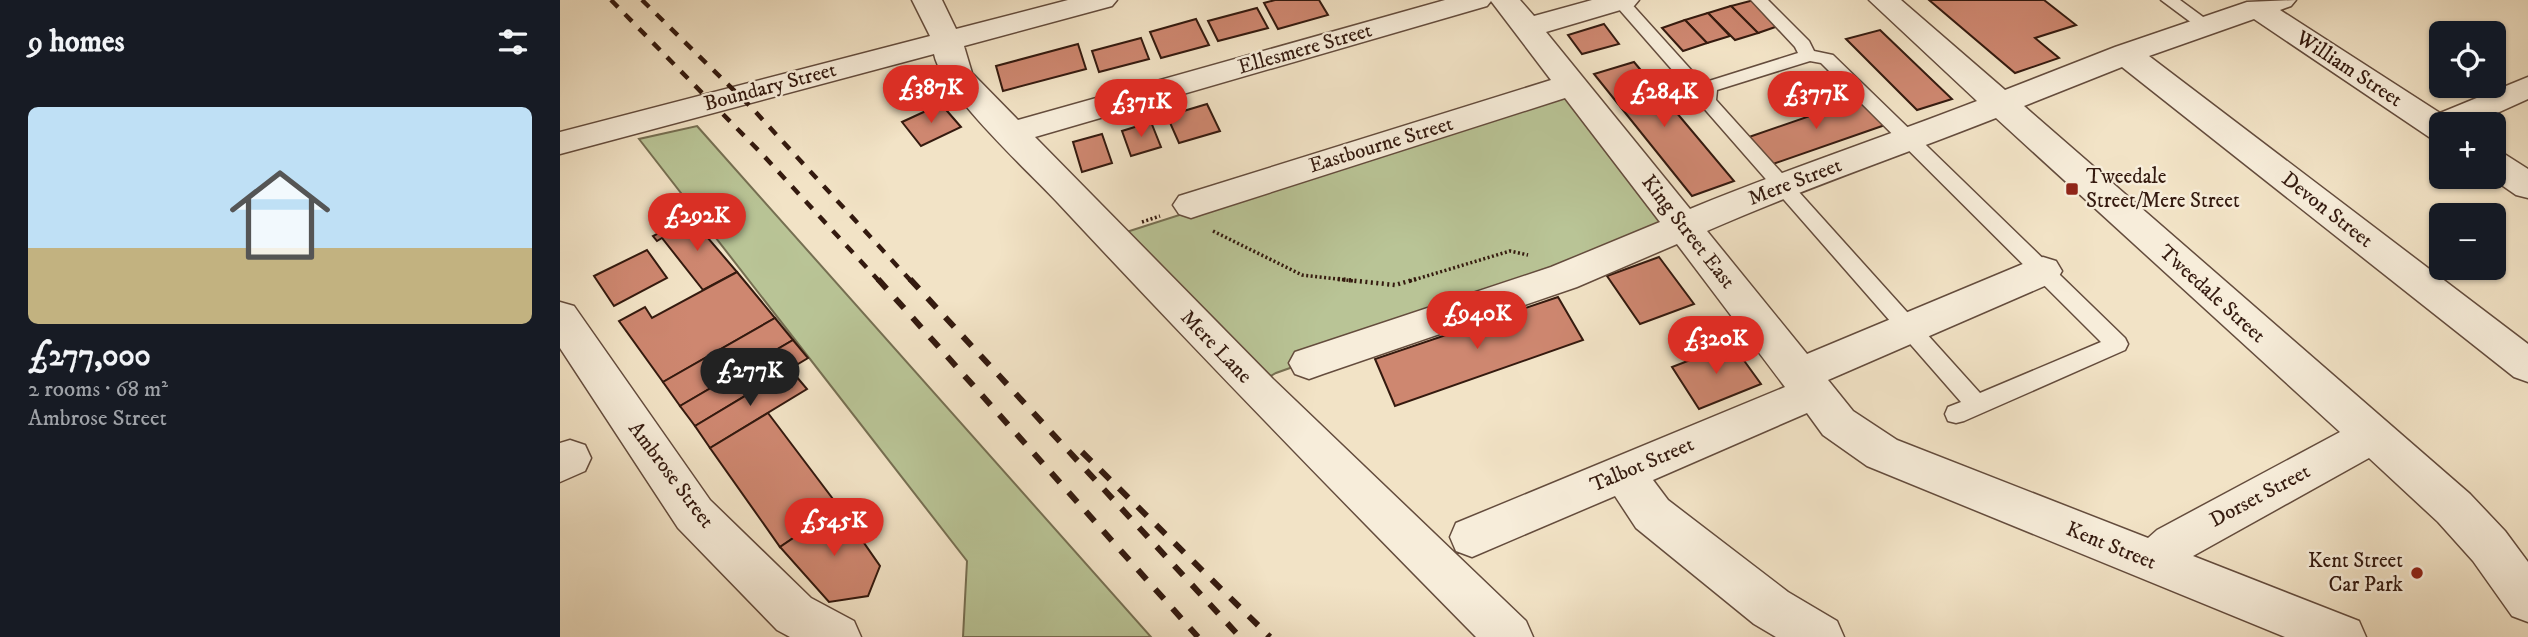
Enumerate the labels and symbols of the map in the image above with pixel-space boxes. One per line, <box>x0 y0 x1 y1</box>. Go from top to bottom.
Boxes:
street label: Ellesmere Street <box>1235 17 1375 81</box>
street label: William Street <box>2290 24 2407 113</box>
street label: Boundary Street <box>701 57 839 117</box>
pin: £387K <box>882 66 980 125</box>
pin: £284K <box>1615 69 1713 129</box>
pin: £377K <box>1767 72 1865 131</box>
pin: £371K <box>1092 80 1190 139</box>
street label: Eastbourne Street <box>1306 111 1456 179</box>
street label: Mere Street <box>1744 152 1846 212</box>
place label: Tweedale Street/Mere Street <box>2086 164 2240 214</box>
street label: Devon Street <box>2276 166 2378 254</box>
street label: King Street East <box>1635 170 1741 294</box>
marker: Tweedale Street/Mere Street <box>2064 181 2080 197</box>
pin: £292K <box>648 194 746 253</box>
street label: Tweedale Street <box>2153 239 2271 349</box>
pin: £940K <box>1428 292 1526 351</box>
street label: Mere Lane <box>1175 305 1258 389</box>
pin: £320K <box>1667 316 1765 376</box>
pin: £277K <box>701 348 799 408</box>
street label: Ambrose Street <box>622 417 720 534</box>
street label: Talbot Street <box>1586 431 1698 498</box>
street label: Dorset Street <box>2205 459 2315 533</box>
pin: £545K <box>785 498 883 558</box>
street label: Kent Street <box>2062 516 2160 576</box>
place label: Kent Street Car Park <box>2308 548 2404 598</box>
marker: Kent Street Car Park <box>2409 565 2425 581</box>

